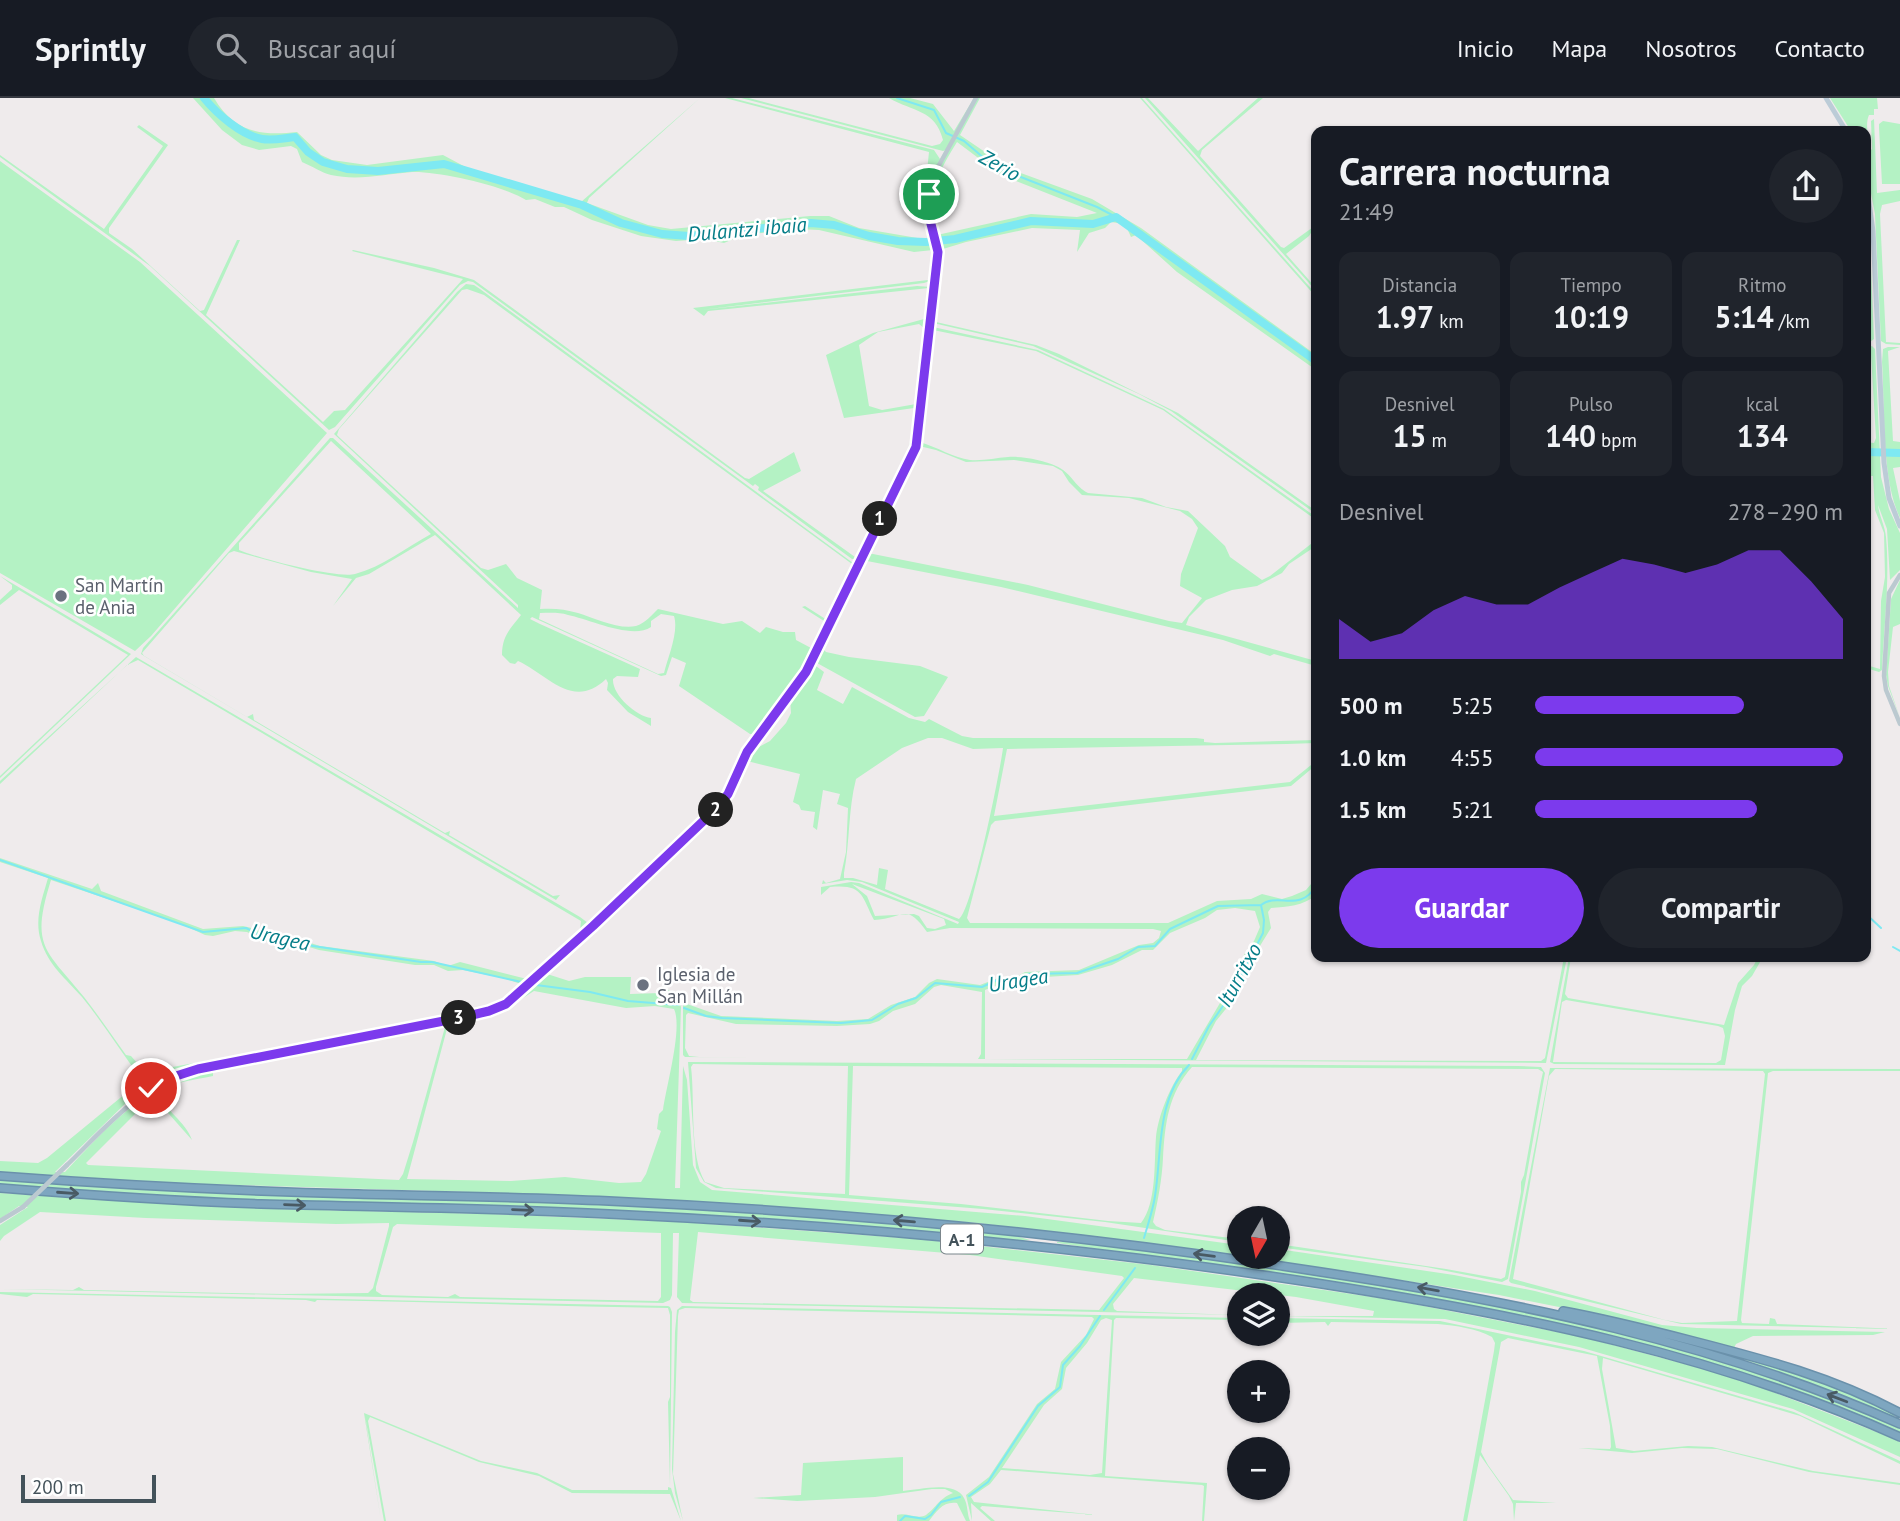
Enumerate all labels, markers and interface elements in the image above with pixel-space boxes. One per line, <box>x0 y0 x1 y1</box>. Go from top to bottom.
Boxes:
search box <box>188 17 678 80</box>
text: Sprintly <box>35 27 146 70</box>
icon: search <box>212 29 250 67</box>
text: Buscar aquí <box>268 32 396 65</box>
text: Inicio <box>1457 33 1514 64</box>
text: Mapa <box>1552 33 1607 64</box>
text: Nosotros <box>1645 33 1737 64</box>
text: Contacto <box>1775 33 1865 64</box>
water label: Zerio <box>974 142 1025 187</box>
text: Carrera nocturna <box>1339 146 1611 195</box>
button: share <box>1769 149 1843 223</box>
pin <box>899 164 959 224</box>
icon: arrive <box>910 175 948 213</box>
text: 21:49 <box>1339 197 1394 226</box>
water label: Dulantzi ibaia <box>686 210 808 248</box>
text: Distancia <box>1382 273 1457 297</box>
text: Tiempo <box>1560 273 1622 297</box>
text: Ritmo <box>1738 273 1787 297</box>
text: 1.97 <box>1376 297 1434 336</box>
text: 10:19 <box>1553 297 1629 336</box>
text: 5:14 <box>1715 297 1774 336</box>
text: km <box>1434 309 1464 333</box>
text: /km <box>1774 309 1810 333</box>
text: Desnivel <box>1385 392 1455 416</box>
text: Pulso <box>1569 392 1613 416</box>
text: kcal <box>1746 392 1779 416</box>
text: 15 <box>1392 416 1426 455</box>
text: 140 <box>1545 416 1596 455</box>
text: 134 <box>1737 416 1788 455</box>
text: m <box>1426 428 1447 452</box>
text: bpm <box>1596 428 1637 452</box>
text: Desnivel <box>1339 497 1423 526</box>
text: 278–290 m <box>1728 497 1843 526</box>
pin: 1 <box>862 502 898 536</box>
text: 1 <box>874 506 885 530</box>
place label: San Martín de Ania <box>75 573 163 619</box>
marker: San Martín de Ania <box>53 588 69 604</box>
text: 500 m <box>1339 691 1402 720</box>
text: 5:25 <box>1451 691 1494 720</box>
text: 1.0 km <box>1339 743 1406 772</box>
text: 4:55 <box>1451 743 1494 772</box>
pin: 2 <box>698 792 734 828</box>
text: 1.5 km <box>1339 795 1406 824</box>
text: 5:21 <box>1451 795 1494 824</box>
text: 2 <box>710 797 721 821</box>
button: Guardar <box>1339 868 1584 948</box>
button: Compartir <box>1598 868 1843 948</box>
water label: Uragea <box>247 917 313 957</box>
water label: Iturritxo <box>1210 938 1268 1012</box>
place label: Iglesia de San Millán <box>657 962 743 1008</box>
water label: Uragea <box>986 962 1051 998</box>
marker: Iglesia de San Millán <box>635 977 651 993</box>
pin: 3 <box>442 1000 476 1035</box>
text: 3 <box>453 1005 464 1029</box>
pin <box>121 1058 181 1118</box>
icon: check <box>132 1069 170 1107</box>
one-way arrow <box>56 1187 79 1200</box>
one-way arrow <box>284 1198 307 1211</box>
one-way arrow <box>511 1204 534 1217</box>
north arrow <box>1227 1206 1290 1269</box>
map controls <box>1227 1206 1290 1500</box>
one-way arrow <box>894 1214 916 1227</box>
one-way arrow <box>738 1215 761 1228</box>
road number: A-1 <box>941 1224 983 1254</box>
one-way arrow <box>1193 1248 1215 1261</box>
one-way arrow <box>1417 1282 1440 1295</box>
button: layers <box>1227 1283 1290 1346</box>
button: + <box>1227 1360 1290 1423</box>
one-way arrow <box>1826 1390 1848 1403</box>
button: − <box>1227 1437 1290 1500</box>
scale bar <box>21 1472 156 1504</box>
text: 200 m <box>32 1475 84 1499</box>

